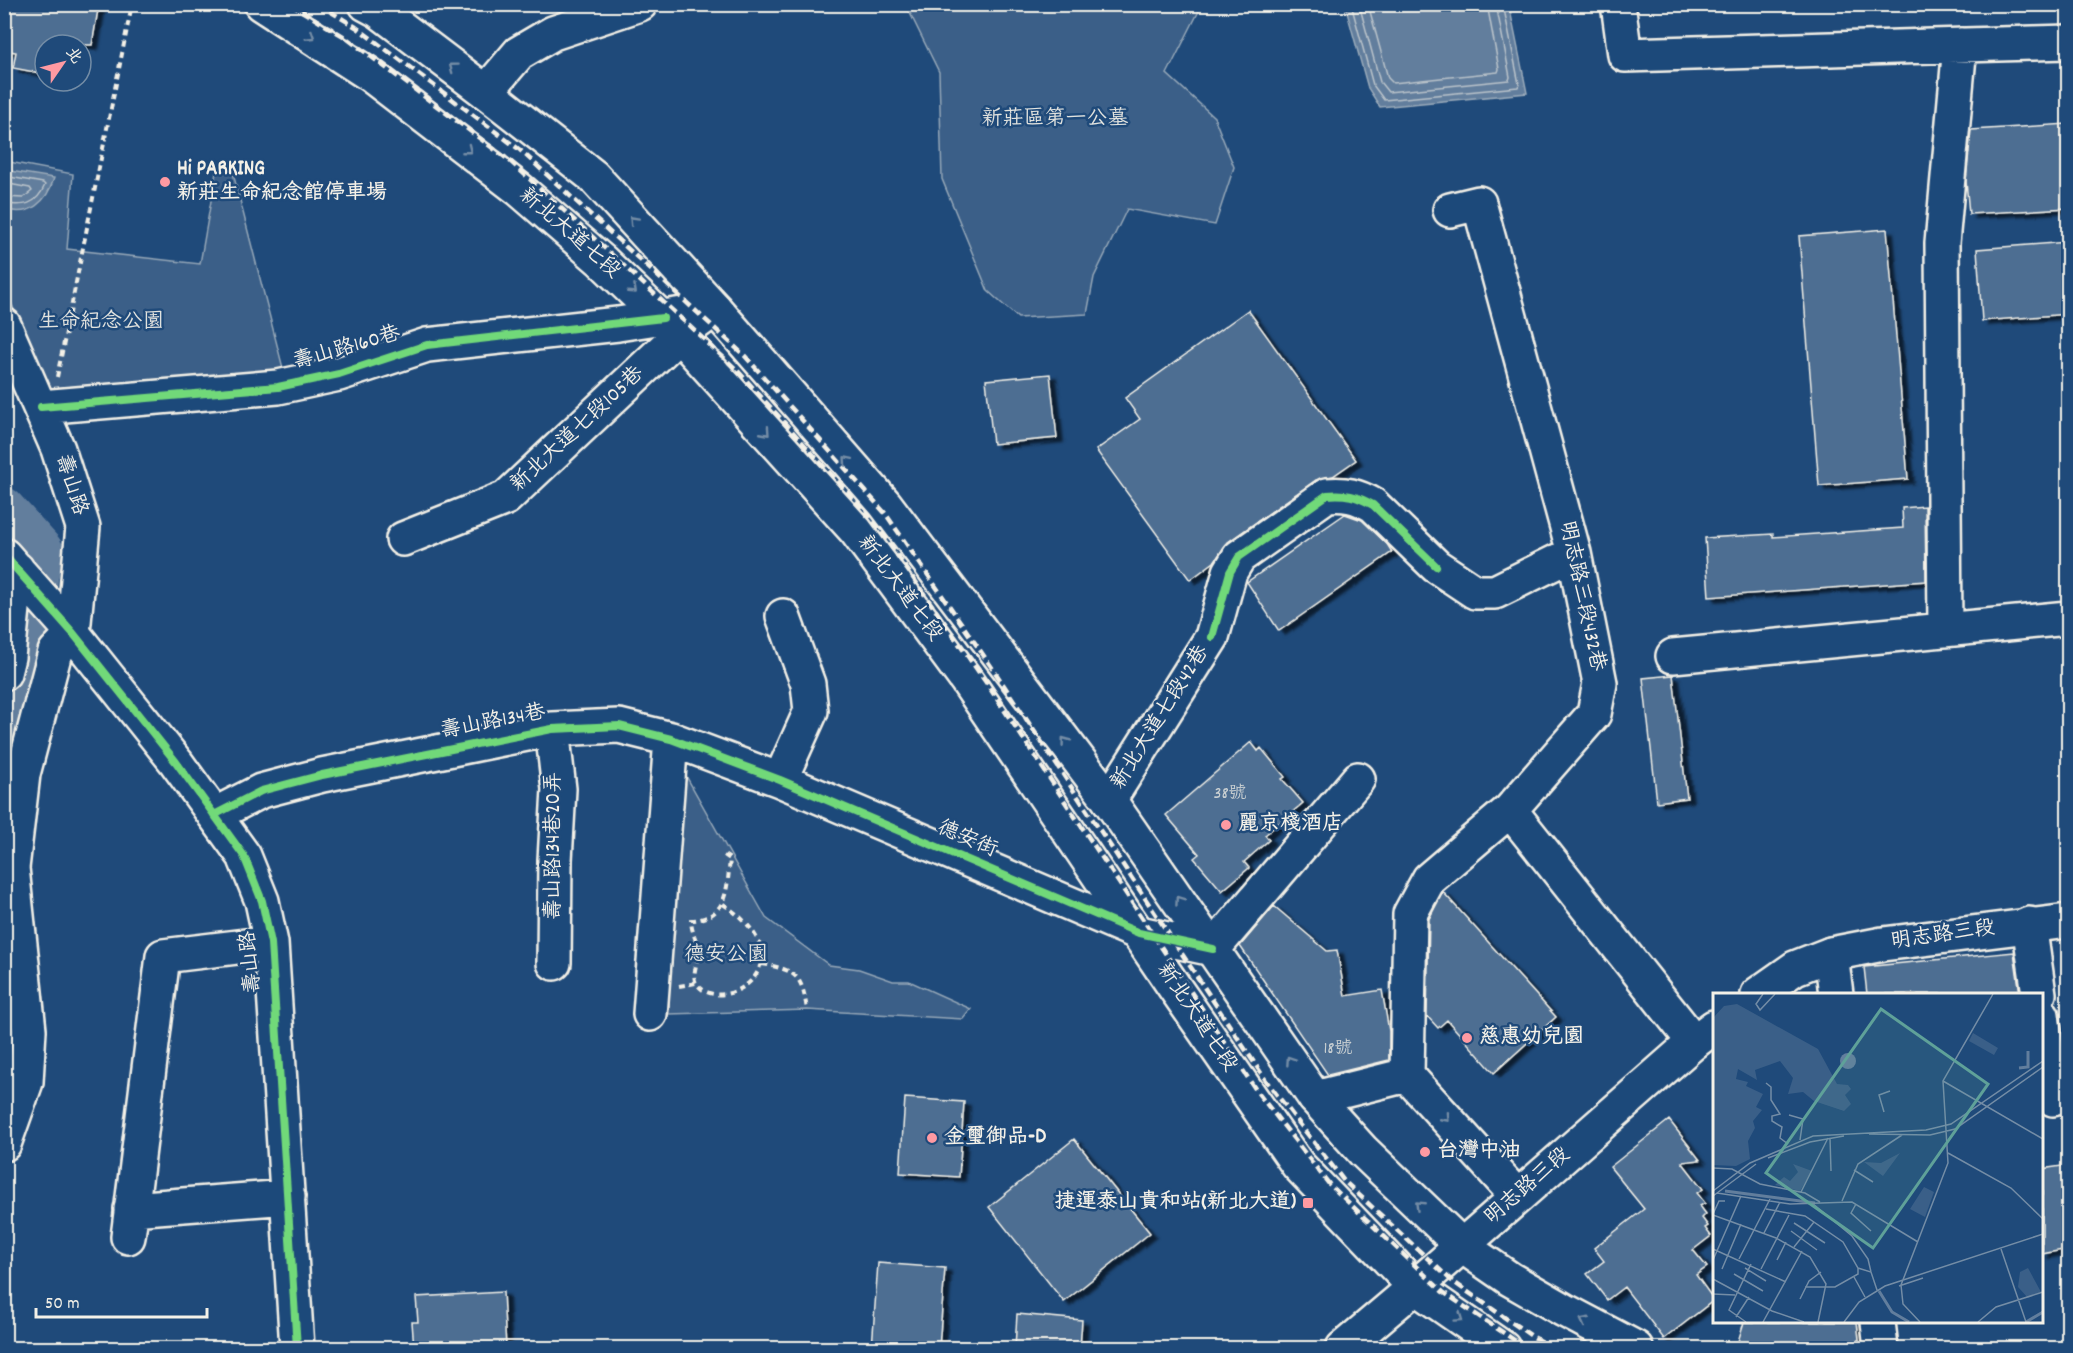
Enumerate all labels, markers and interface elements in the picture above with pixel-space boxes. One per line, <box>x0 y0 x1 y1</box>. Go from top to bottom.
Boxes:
one-way arrow <box>304 29 315 40</box>
north arrow <box>33 33 93 93</box>
text: 北 <box>59 43 87 69</box>
one-way arrow <box>449 63 460 74</box>
park label: 新莊區第一公墓 <box>982 105 1129 135</box>
one-way arrow <box>462 143 473 154</box>
place label: Hi PARKING 新莊生命紀念館停車場 <box>177 155 387 209</box>
marker: Hi PARKING 新莊生命紀念館停車場 <box>158 175 172 189</box>
street label: 新北大道七段 <box>512 181 626 287</box>
one-way arrow <box>629 216 640 227</box>
one-way arrow <box>626 283 637 294</box>
park label: 生命紀念公園 <box>38 308 164 338</box>
street label: 壽山路160巷 <box>290 319 404 379</box>
street label: 新北大道七段105巷 <box>505 360 651 500</box>
one-way arrow <box>759 425 770 436</box>
street label: 壽山路 <box>46 450 94 520</box>
one-way arrow <box>843 456 854 467</box>
street label: 明志路三段432巷 <box>1550 518 1612 674</box>
street label: 新北大道七段 <box>849 530 949 648</box>
street label: 新北大道七段42巷 <box>1105 640 1217 796</box>
street label: 壽山路134巷 <box>438 698 548 748</box>
one-way arrow <box>1062 737 1073 748</box>
street label: 壽山路134巷20弄 <box>540 772 570 920</box>
house number: 38號 <box>1213 782 1247 807</box>
place label: 麗京棧酒店 <box>1238 810 1343 840</box>
street label: 德安街 <box>932 814 1002 866</box>
marker: 麗京棧酒店 <box>1219 818 1233 832</box>
one-way arrow <box>1175 895 1186 906</box>
street label: 明志路三段 <box>1889 914 1997 958</box>
street label: 壽山路 <box>234 929 270 995</box>
park label: 德安公園 <box>684 941 768 971</box>
street label: 新北大道七段 <box>1148 957 1244 1079</box>
inset map <box>1713 993 2043 1323</box>
place label: 慈惠幼兒園 <box>1479 1023 1584 1053</box>
marker: 慈惠幼兒園 <box>1460 1031 1474 1045</box>
house number: 18號 <box>1323 1037 1353 1062</box>
one-way arrow <box>1286 1056 1297 1067</box>
one-way arrow <box>1439 1111 1450 1122</box>
place label: 金璽御品-D <box>944 1123 1046 1153</box>
marker: 金璽御品-D <box>925 1131 939 1145</box>
place label: 台灣中油 <box>1437 1137 1521 1167</box>
street label: 明志路三段 <box>1479 1141 1577 1233</box>
marker: 台灣中油 <box>1418 1145 1432 1159</box>
place label: 捷運泰山貴和站(新北大道) <box>1055 1188 1296 1218</box>
marker: 捷運泰山貴和站(新北大道) <box>1301 1196 1315 1210</box>
one-way arrow <box>1416 1201 1426 1212</box>
scale bar <box>36 1281 207 1319</box>
text: 50 m <box>45 1292 80 1317</box>
one-way arrow <box>1452 1311 1463 1322</box>
one-way arrow <box>1580 1317 1590 1328</box>

